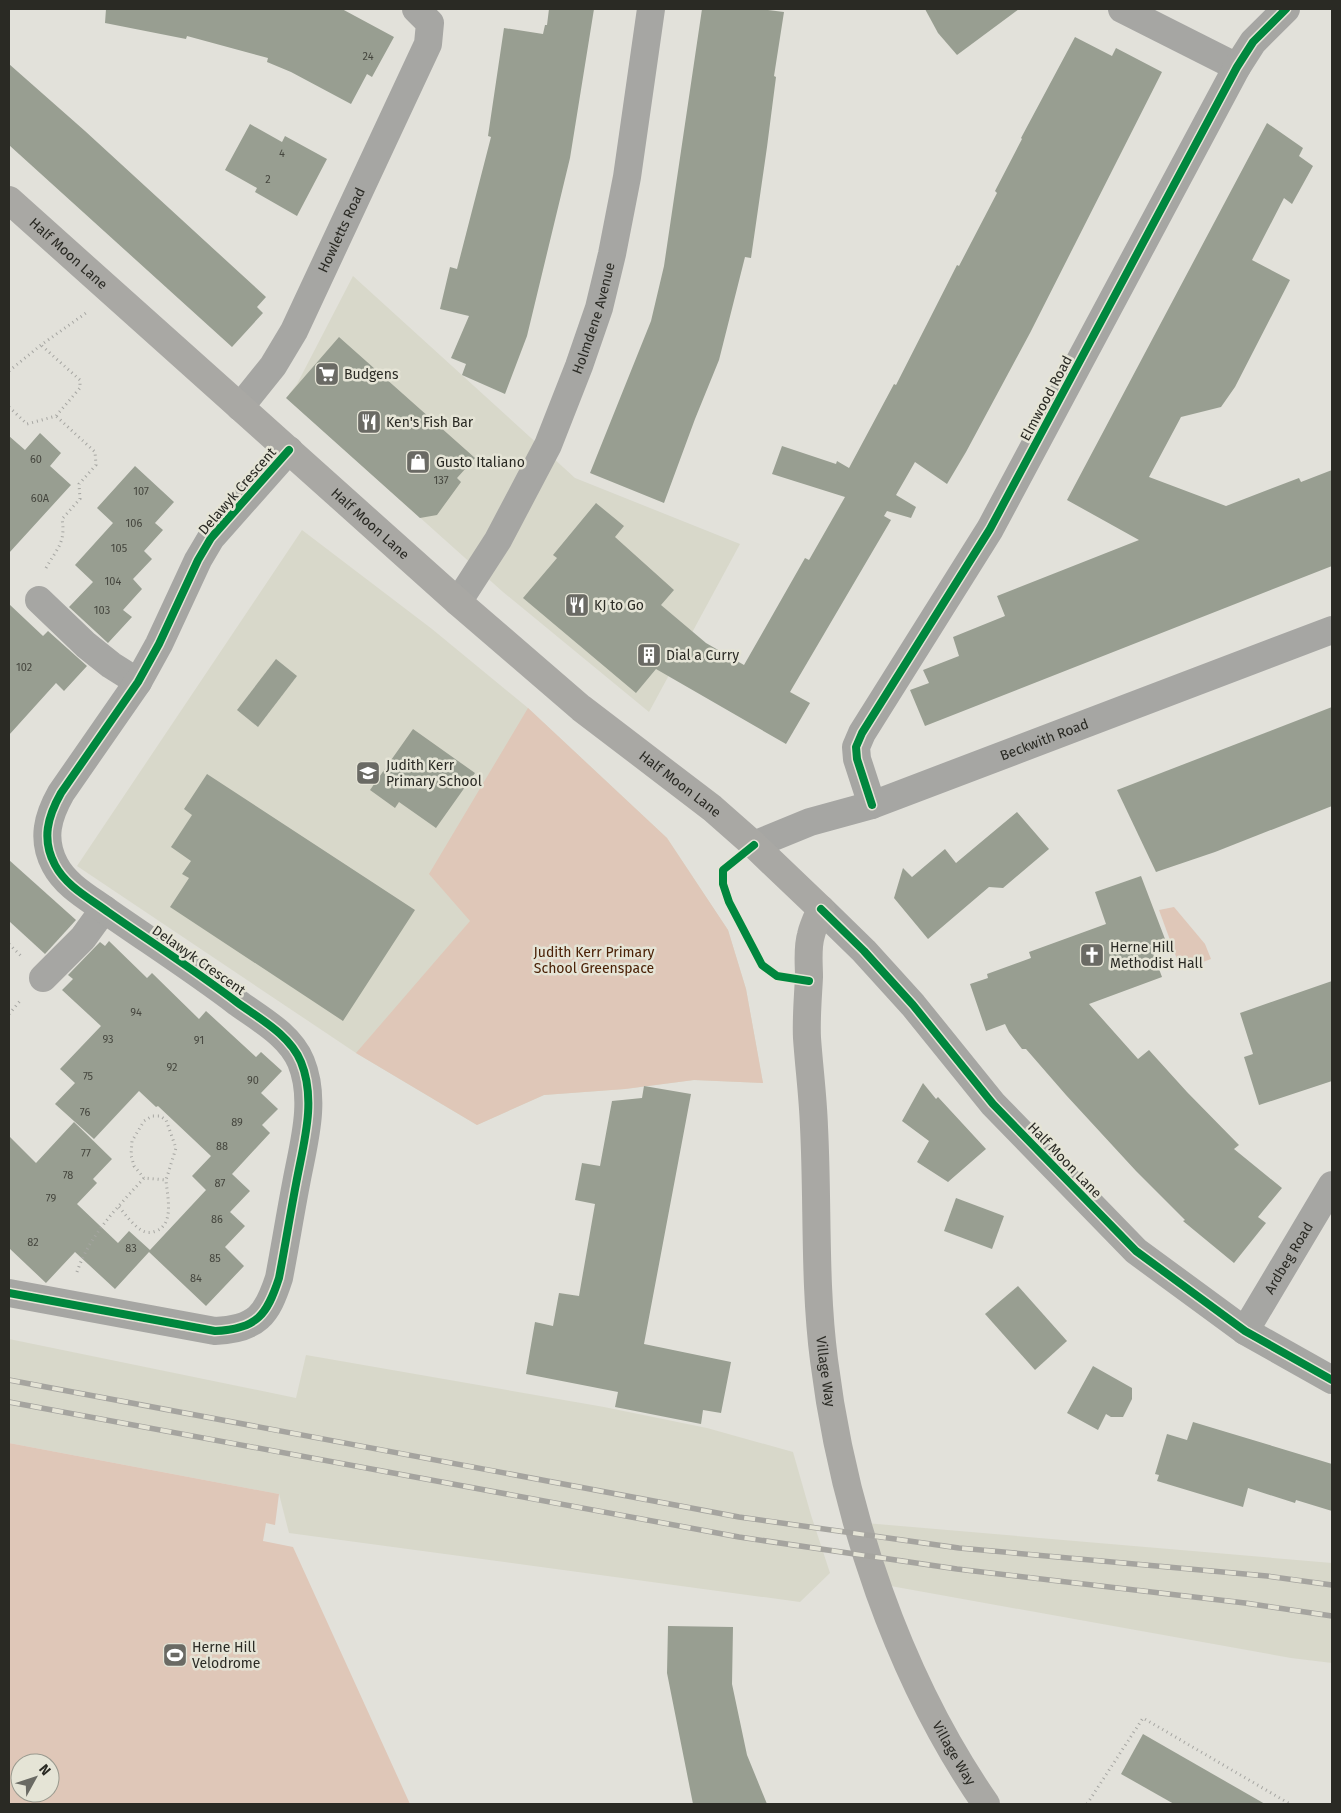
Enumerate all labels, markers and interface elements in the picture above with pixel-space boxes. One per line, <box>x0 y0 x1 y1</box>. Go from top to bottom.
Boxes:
house number: 24 <box>363 50 374 63</box>
house number: 4 <box>279 147 285 160</box>
house number: 2 <box>265 173 271 186</box>
street label: Howletts Road <box>314 185 369 275</box>
street label: Half Moon Lane <box>26 214 111 293</box>
street label: Holmdene Avenue <box>569 261 619 377</box>
street label: Elmwood Road <box>1017 353 1076 444</box>
supermarket icon: Budgens <box>314 361 340 387</box>
place label: Budgens <box>344 366 399 383</box>
restaurant icon: Ken's Fish Bar <box>356 409 382 435</box>
place label: Ken's Fish Bar <box>386 414 474 431</box>
street label: Delawyk Crescent <box>195 443 281 538</box>
shop icon: Gusto Italiano <box>405 449 431 475</box>
house number: 60 <box>30 453 42 466</box>
place label: Gusto Italiano <box>436 454 525 471</box>
house number: 137 <box>433 474 449 487</box>
house number: 107 <box>133 485 149 498</box>
street label: Half Moon Lane <box>327 485 413 563</box>
house number: 60A <box>31 492 50 505</box>
house number: 106 <box>126 517 143 530</box>
house number: 105 <box>111 542 128 555</box>
house number: 104 <box>105 575 122 588</box>
restaurant icon: KJ to Go <box>564 592 590 618</box>
place label: KJ to Go <box>594 597 644 614</box>
house number: 103 <box>94 604 110 617</box>
building icon: Dial a Curry <box>636 642 662 668</box>
place label: Dial a Curry <box>666 647 739 664</box>
house number: 102 <box>16 661 32 674</box>
street label: Beckwith Road <box>998 715 1091 765</box>
street label: Half Moon Lane <box>635 747 725 821</box>
place label: Judith Kerr Primary School <box>386 757 482 790</box>
school or university icon: Judith Kerr Primary School <box>355 760 381 786</box>
street label: Delawyk Crescent <box>149 922 249 999</box>
place label: Herne Hill Methodist Hall <box>1110 939 1203 972</box>
church icon: Herne Hill Methodist Hall <box>1079 942 1105 968</box>
park label: Judith Kerr Primary School Greenspace <box>533 944 655 977</box>
house number: 94 <box>130 1006 142 1019</box>
house number: 93 <box>102 1033 114 1046</box>
house number: 91 <box>194 1034 204 1047</box>
house number: 92 <box>167 1061 177 1074</box>
house number: 75 <box>83 1070 94 1083</box>
house number: 90 <box>247 1074 259 1087</box>
house number: 76 <box>80 1106 90 1119</box>
house number: 89 <box>231 1116 243 1129</box>
street label: Half Moon Lane <box>1024 1119 1105 1202</box>
house number: 88 <box>216 1140 228 1153</box>
house number: 77 <box>81 1147 91 1160</box>
house number: 78 <box>63 1169 73 1182</box>
house number: 87 <box>215 1177 226 1190</box>
house number: 79 <box>46 1192 56 1205</box>
house number: 86 <box>211 1213 223 1226</box>
street label: Ardbeg Road <box>1261 1219 1317 1297</box>
house number: 82 <box>27 1236 39 1249</box>
house number: 83 <box>125 1242 137 1255</box>
house number: 85 <box>209 1252 221 1265</box>
house number: 84 <box>190 1272 202 1285</box>
street label: Village Way <box>812 1335 839 1408</box>
place label: Herne Hill Velodrome <box>192 1639 260 1672</box>
sports icon: Herne Hill Velodrome <box>162 1642 188 1668</box>
street label: Village Way <box>928 1718 979 1789</box>
north arrow <box>10 1753 60 1803</box>
text: N <box>35 1761 54 1779</box>

